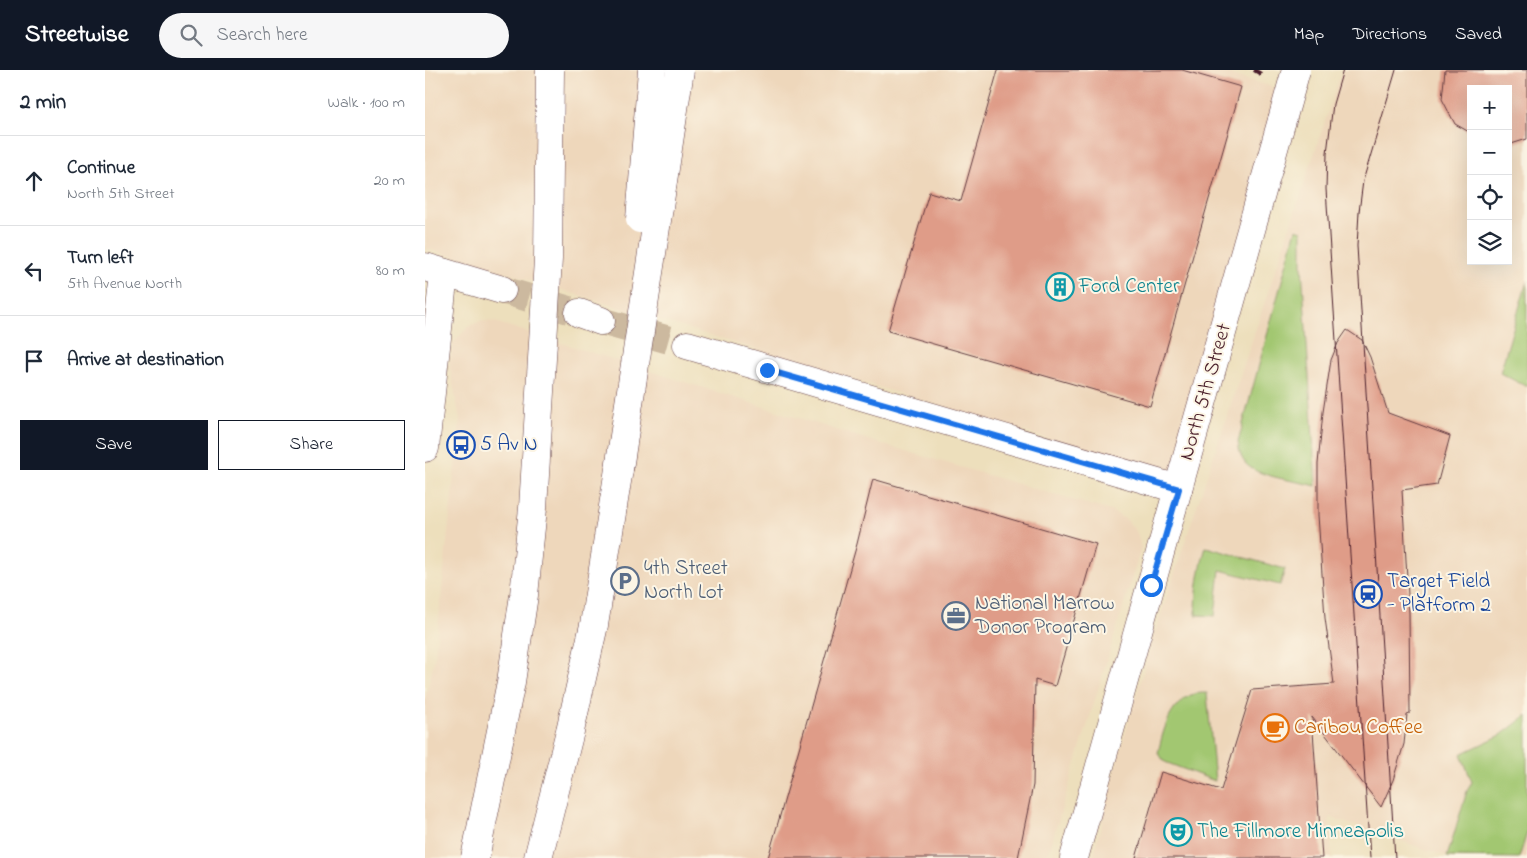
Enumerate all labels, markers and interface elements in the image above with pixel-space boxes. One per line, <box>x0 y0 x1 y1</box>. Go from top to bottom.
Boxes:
search box <box>159 13 509 58</box>
text: Streetwise <box>25 18 129 53</box>
icon: search <box>177 21 205 49</box>
text: Search here <box>217 22 308 49</box>
text: Map <box>1294 22 1324 48</box>
text: Directions <box>1352 22 1427 48</box>
text: Saved <box>1455 22 1502 48</box>
map controls <box>1467 85 1512 265</box>
button: + <box>1467 85 1512 130</box>
text: 2 min <box>20 88 66 118</box>
text: Walk · 100 m <box>328 91 405 115</box>
button: − <box>1467 130 1512 175</box>
text: Continue <box>67 155 135 182</box>
icon: ahead <box>20 167 48 195</box>
text: 20 m <box>374 169 405 193</box>
button: locate <box>1467 175 1512 220</box>
text: North 5th Street <box>67 182 175 206</box>
button: layers <box>1467 220 1512 265</box>
text: Turn left <box>67 245 134 272</box>
icon: left <box>20 257 48 285</box>
text: 80 m <box>376 259 405 283</box>
text: 5th Avenue North <box>67 272 182 296</box>
building icon: Ford Center <box>1045 272 1075 302</box>
place label: Ford Center <box>1078 272 1180 302</box>
street label: North 5th Street <box>1172 320 1240 464</box>
icon: arrive <box>20 347 48 375</box>
text: Arrive at destination <box>67 347 224 374</box>
route end <box>756 359 779 382</box>
button: Save <box>20 420 208 470</box>
button: Share <box>218 420 405 470</box>
bus stop icon: 5 Av N <box>446 430 476 460</box>
place label: 5 Av N <box>480 430 538 460</box>
place label: 4th Street North Lot <box>644 554 728 608</box>
parking icon: 4th Street North Lot <box>610 566 640 596</box>
place label: Target Field - Platform 2 <box>1387 567 1491 621</box>
route start <box>1140 574 1163 597</box>
station icon: Target Field - Platform 2 <box>1353 579 1383 609</box>
place label: National Marrow Donor Program <box>974 589 1115 645</box>
office icon: National Marrow Donor Program <box>941 601 971 631</box>
cafe icon: Caribou Coffee <box>1260 713 1290 743</box>
place label: Caribou Coffee <box>1294 713 1423 743</box>
theatre icon: The Fillmore Minneapolis <box>1163 817 1193 847</box>
place label: The Fillmore Minneapolis <box>1197 817 1404 847</box>

